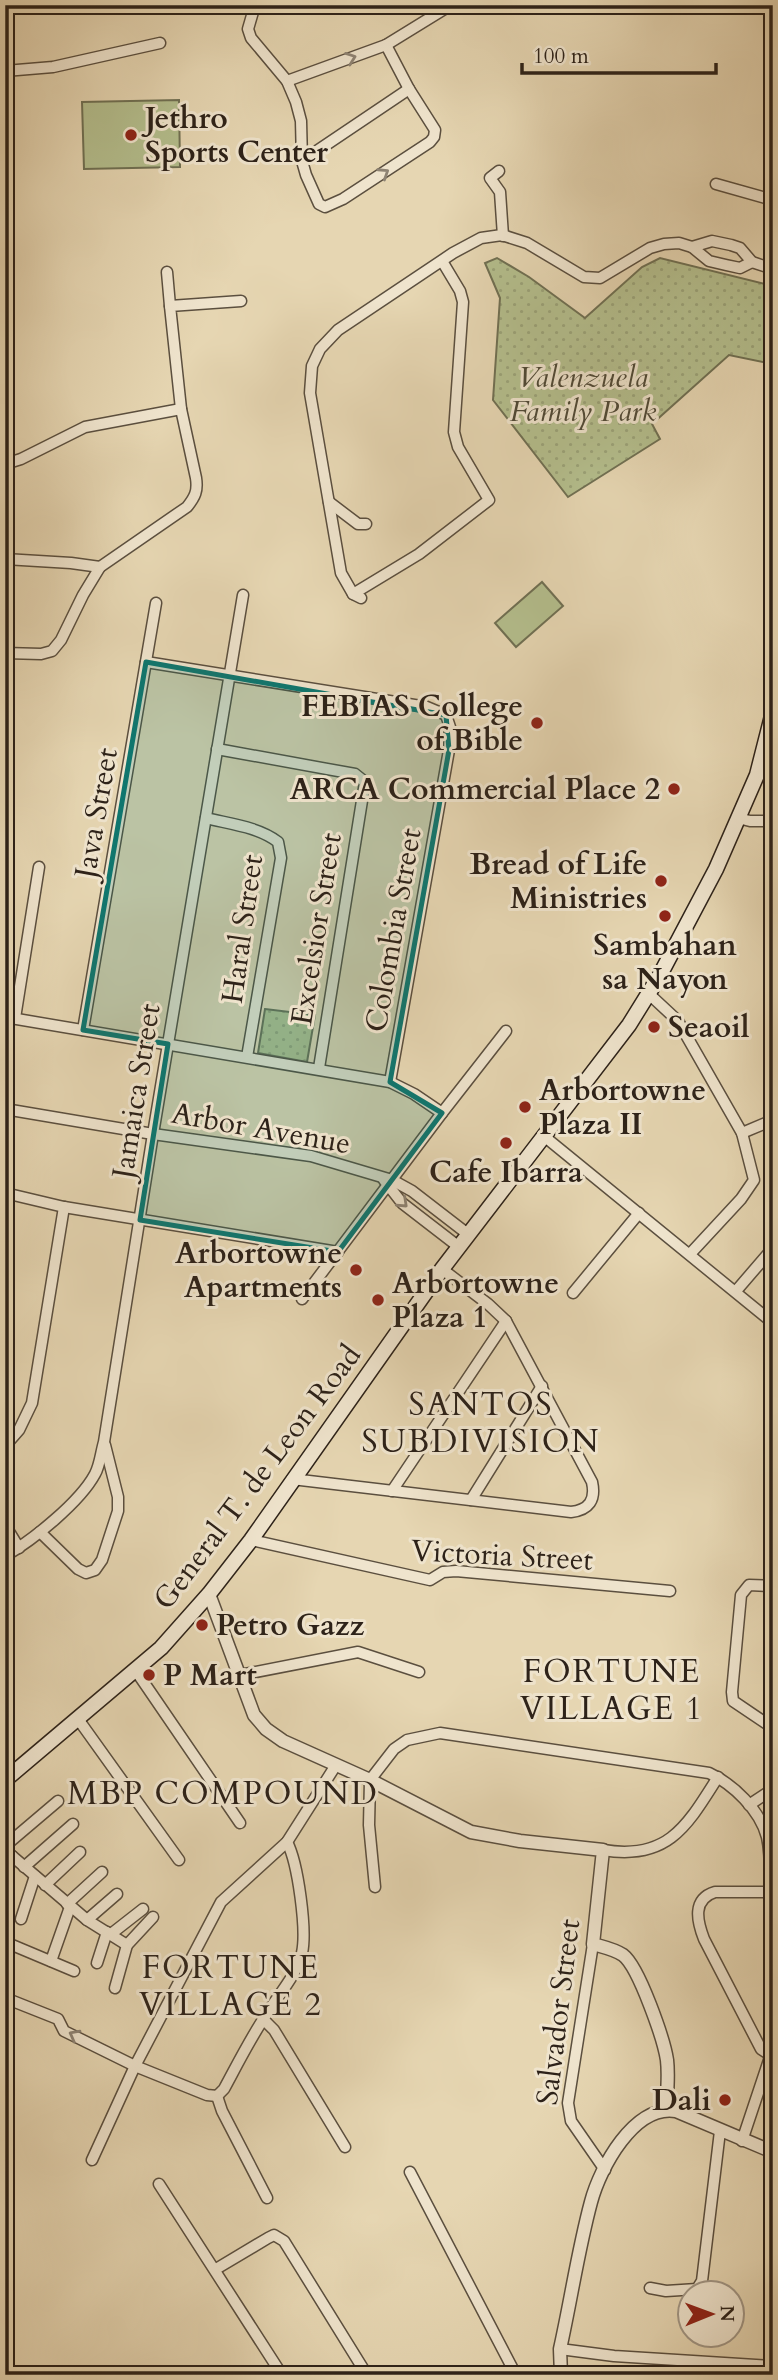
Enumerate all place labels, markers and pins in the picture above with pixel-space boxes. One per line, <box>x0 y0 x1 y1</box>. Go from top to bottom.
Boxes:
place label: Jethro Sports Center <box>141 98 329 173</box>
marker: Jethro Sports Center <box>123 127 139 143</box>
place label: FEBIAS College of Bible <box>301 686 523 761</box>
marker: FEBIAS College of Bible <box>529 715 545 731</box>
place label: ARCA Commercial Place 2 <box>290 769 660 810</box>
marker: ARCA Commercial Place 2 <box>666 781 682 797</box>
place label: Bread of Life Ministries <box>470 844 647 919</box>
marker: Bread of Life Ministries <box>653 873 669 889</box>
marker: Sambahan sa Nayon <box>657 908 673 924</box>
place label: Sambahan sa Nayon <box>593 925 737 1000</box>
place label: Seaoil <box>668 1007 750 1048</box>
marker: Seaoil <box>646 1019 662 1035</box>
place label: Arbortowne Plaza II <box>539 1070 706 1145</box>
marker: Arbortowne Plaza II <box>517 1099 533 1115</box>
marker: Cafe Ibarra <box>498 1135 514 1151</box>
place label: Cafe Ibarra <box>429 1152 583 1193</box>
place label: Arbortowne Apartments <box>175 1233 342 1308</box>
marker: Arbortowne Apartments <box>348 1262 364 1278</box>
place label: Arbortowne Plaza 1 <box>392 1263 559 1338</box>
marker: Arbortowne Plaza 1 <box>370 1292 386 1308</box>
place label: Petro Gazz <box>216 1605 365 1646</box>
marker: Petro Gazz <box>194 1617 210 1633</box>
place label: P Mart <box>163 1655 257 1696</box>
marker: P Mart <box>141 1667 157 1683</box>
place label: Dali <box>652 2080 711 2121</box>
marker: Dali <box>717 2092 733 2108</box>

